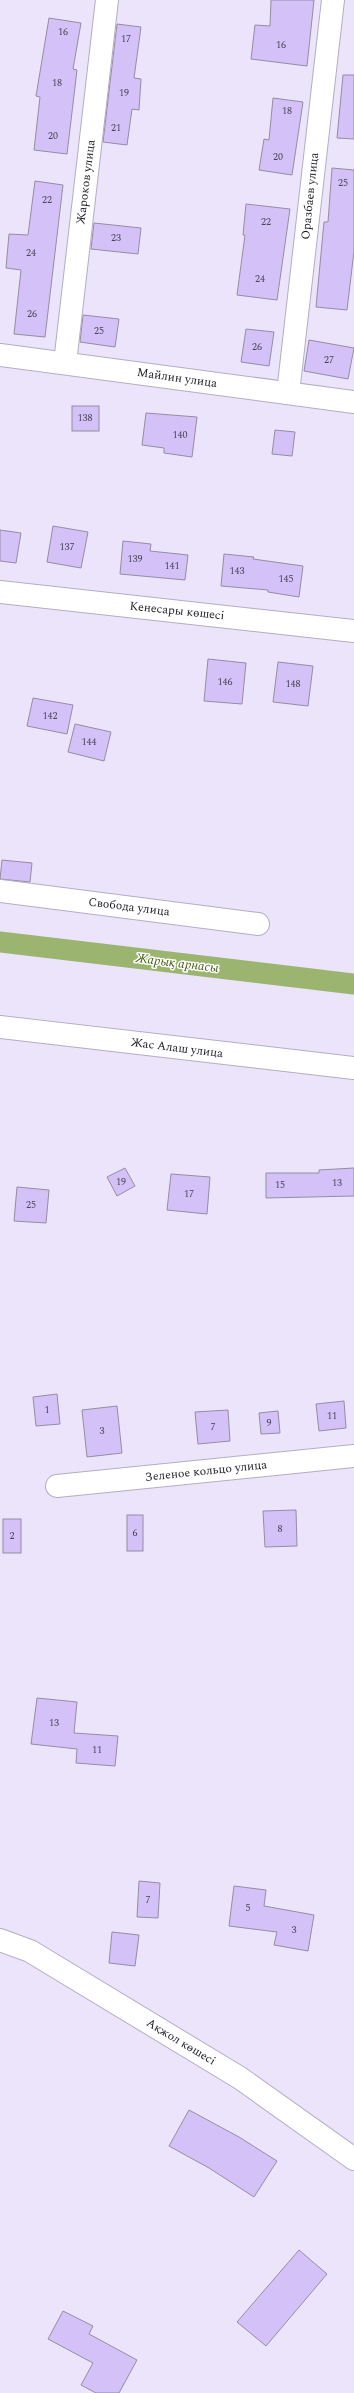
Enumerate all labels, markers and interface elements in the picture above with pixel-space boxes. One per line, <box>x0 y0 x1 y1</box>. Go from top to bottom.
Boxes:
house number: 16 <box>58 24 68 40</box>
house number: 17 <box>121 31 131 47</box>
house number: 16 <box>276 37 286 53</box>
house number: 18 <box>52 75 62 91</box>
house number: 19 <box>119 85 129 101</box>
house number: 18 <box>282 103 292 119</box>
house number: 21 <box>111 120 121 136</box>
house number: 20 <box>48 128 58 144</box>
street label: Жароков улица <box>71 138 101 226</box>
house number: 20 <box>273 149 283 165</box>
street label: Оразбаев улица <box>296 151 324 241</box>
house number: 25 <box>338 175 348 191</box>
house number: 22 <box>42 192 52 208</box>
house number: 22 <box>261 214 271 230</box>
house number: 23 <box>111 230 121 246</box>
house number: 24 <box>26 245 36 261</box>
house number: 24 <box>255 271 265 287</box>
house number: 26 <box>27 306 37 322</box>
house number: 25 <box>94 323 104 339</box>
house number: 26 <box>252 339 262 355</box>
house number: 27 <box>324 352 334 368</box>
street label: Майлин улица <box>136 363 218 393</box>
house number: 138 <box>78 410 93 426</box>
house number: 140 <box>173 427 188 443</box>
house number: 137 <box>60 539 75 555</box>
house number: 139 <box>128 551 143 567</box>
house number: 141 <box>165 558 180 574</box>
house number: 143 <box>230 563 245 579</box>
house number: 145 <box>279 571 294 587</box>
street label: Кенесары көшесі <box>129 597 226 625</box>
house number: 146 <box>218 674 233 690</box>
house number: 148 <box>286 676 301 692</box>
house number: 142 <box>43 708 58 724</box>
house number: 144 <box>82 734 97 750</box>
street label: Свобода улица <box>87 893 171 921</box>
water label: Жарық арнасы <box>133 948 220 978</box>
street label: Жас Алаш улица <box>130 1033 224 1063</box>
house number: 19 <box>116 1174 126 1190</box>
house number: 13 <box>332 1175 342 1191</box>
house number: 15 <box>275 1177 285 1193</box>
house number: 17 <box>184 1186 194 1202</box>
house number: 25 <box>26 1197 36 1213</box>
house number: 1 <box>45 1402 50 1418</box>
house number: 11 <box>327 1408 337 1424</box>
house number: 9 <box>267 1415 272 1431</box>
house number: 7 <box>211 1419 216 1435</box>
house number: 3 <box>100 1423 105 1439</box>
street label: Зеленое кольцо улица <box>144 1455 268 1487</box>
house number: 8 <box>278 1521 283 1537</box>
house number: 6 <box>133 1525 138 1541</box>
house number: 2 <box>10 1528 15 1544</box>
house number: 13 <box>49 1715 59 1731</box>
house number: 11 <box>92 1742 102 1758</box>
house number: 7 <box>146 1892 151 1908</box>
house number: 5 <box>246 1900 251 1916</box>
house number: 3 <box>292 1922 297 1938</box>
street label: Ақжол көшесі <box>143 2014 220 2070</box>

